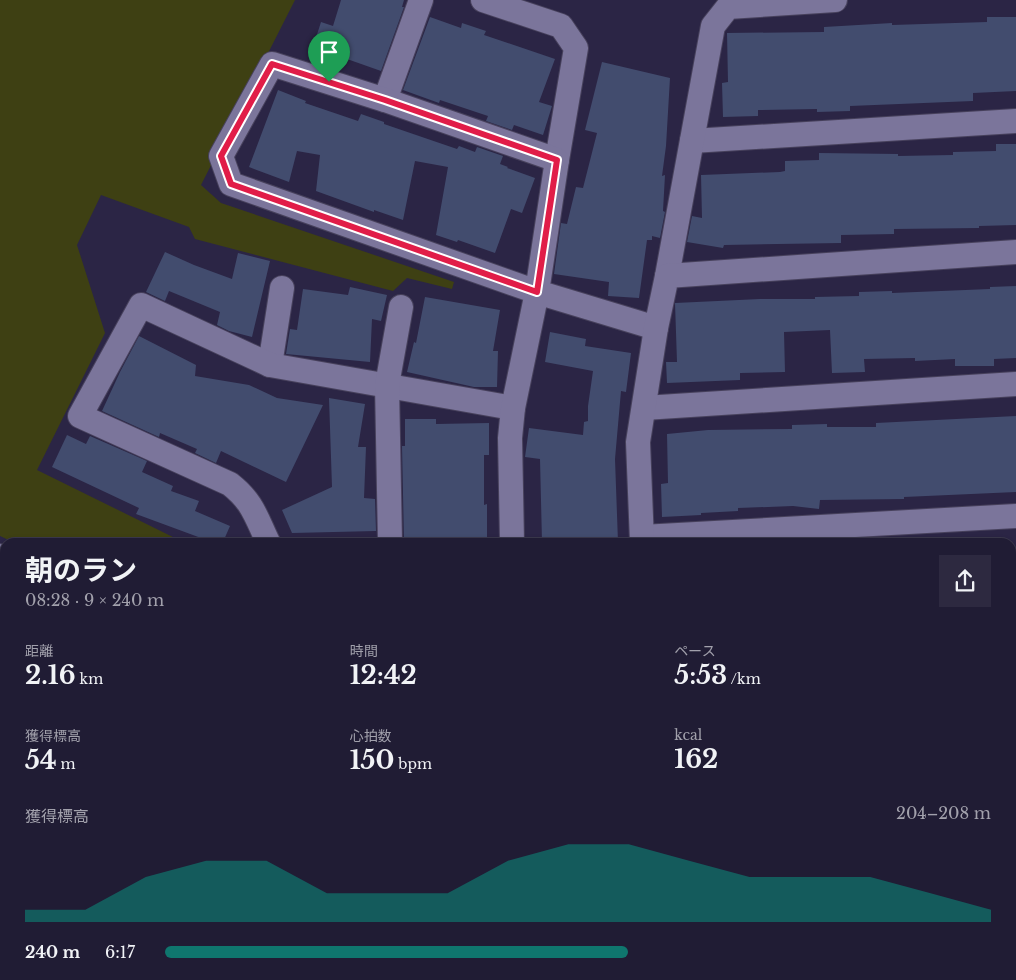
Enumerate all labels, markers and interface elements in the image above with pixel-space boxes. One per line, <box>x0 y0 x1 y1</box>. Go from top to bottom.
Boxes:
pin <box>308 31 350 82</box>
icon: arrive <box>315 38 343 66</box>
text: 朝のラン <box>25 553 137 588</box>
button: share <box>939 555 991 607</box>
text: 08:28 · 9 × 240 m <box>25 590 164 610</box>
text: 距離 <box>25 642 53 660</box>
text: 時間 <box>350 642 378 660</box>
text: ペース <box>674 642 716 660</box>
text: 2.16 <box>25 660 76 691</box>
text: 12:42 <box>350 660 417 691</box>
text: 5:53 <box>674 660 727 691</box>
text: km <box>76 670 103 688</box>
text: /km <box>727 670 761 688</box>
text: kcal <box>674 726 702 744</box>
text: 獲得標高 <box>25 727 81 745</box>
text: 心拍数 <box>350 727 392 745</box>
text: 162 <box>674 744 718 775</box>
text: 54 <box>25 745 56 776</box>
text: 150 <box>350 745 394 776</box>
text: m <box>56 755 76 773</box>
text: bpm <box>394 755 432 773</box>
text: 204–208 m <box>896 803 991 823</box>
text: 獲得標高 <box>25 806 89 826</box>
text: 240 m <box>25 942 80 962</box>
text: 6:17 <box>105 942 135 962</box>

